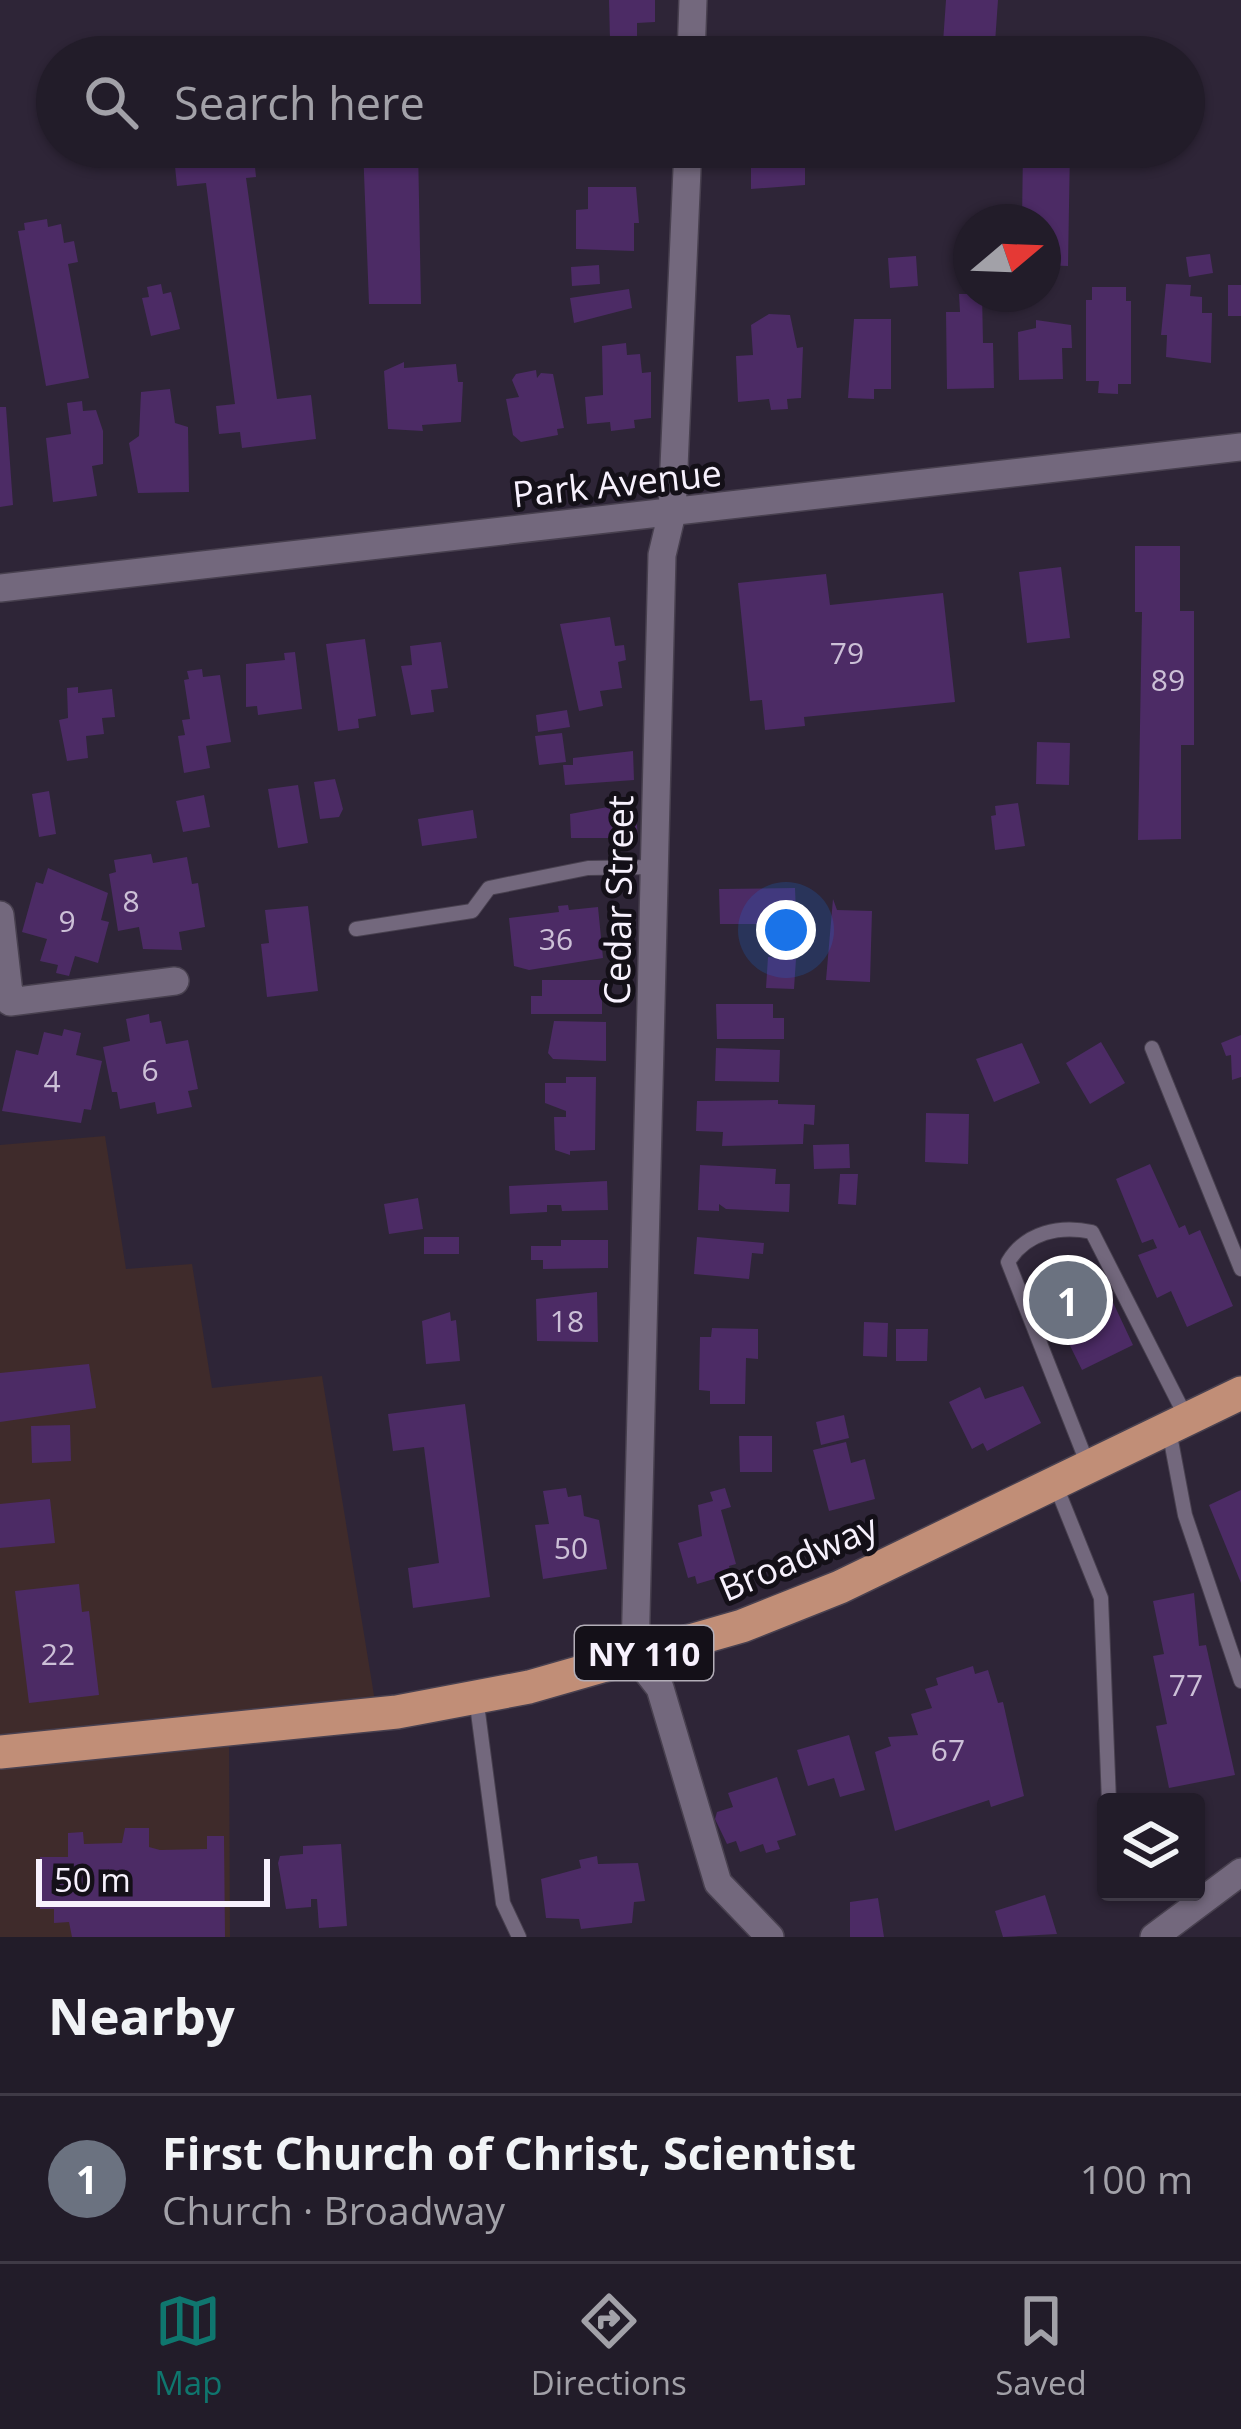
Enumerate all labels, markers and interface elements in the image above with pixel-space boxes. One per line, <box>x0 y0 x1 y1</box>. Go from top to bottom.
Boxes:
search box <box>36 36 1205 168</box>
icon: search <box>78 69 144 135</box>
text: Search here <box>174 72 425 133</box>
north arrow <box>953 204 1061 312</box>
street label: Park Avenue <box>510 448 724 518</box>
house number: 79 <box>830 632 864 673</box>
house number: 89 <box>1151 659 1185 700</box>
street label: Cedar Street <box>592 795 644 1005</box>
house number: 8 <box>122 880 140 921</box>
house number: 9 <box>58 900 76 941</box>
your location <box>756 900 816 960</box>
house number: 36 <box>539 918 573 959</box>
house number: 6 <box>141 1049 159 1090</box>
house number: 4 <box>43 1060 61 1101</box>
pin: 1 <box>1029 1255 1107 1345</box>
house number: 18 <box>550 1300 584 1341</box>
street label: Broadway <box>711 1501 886 1612</box>
house number: 50 <box>554 1527 588 1568</box>
road number: NY 110 <box>575 1626 713 1680</box>
house number: 22 <box>41 1633 75 1674</box>
house number: 77 <box>1169 1664 1203 1705</box>
house number: 67 <box>931 1729 965 1770</box>
map controls <box>1097 1793 1205 1901</box>
button: layers <box>1097 1793 1205 1901</box>
scale bar <box>36 1853 270 1906</box>
text: 50 m <box>54 1857 131 1902</box>
text: Nearby <box>48 1980 235 2050</box>
text: First Church of Christ, Scientist <box>162 2122 856 2183</box>
text: 1 <box>76 2152 98 2205</box>
text: 100 m <box>1080 2152 1193 2205</box>
text: Church · Broadway <box>162 2183 505 2236</box>
tab: Map <box>154 2288 222 2405</box>
tab: Directions <box>531 2288 687 2405</box>
tab: Saved <box>995 2288 1087 2405</box>

